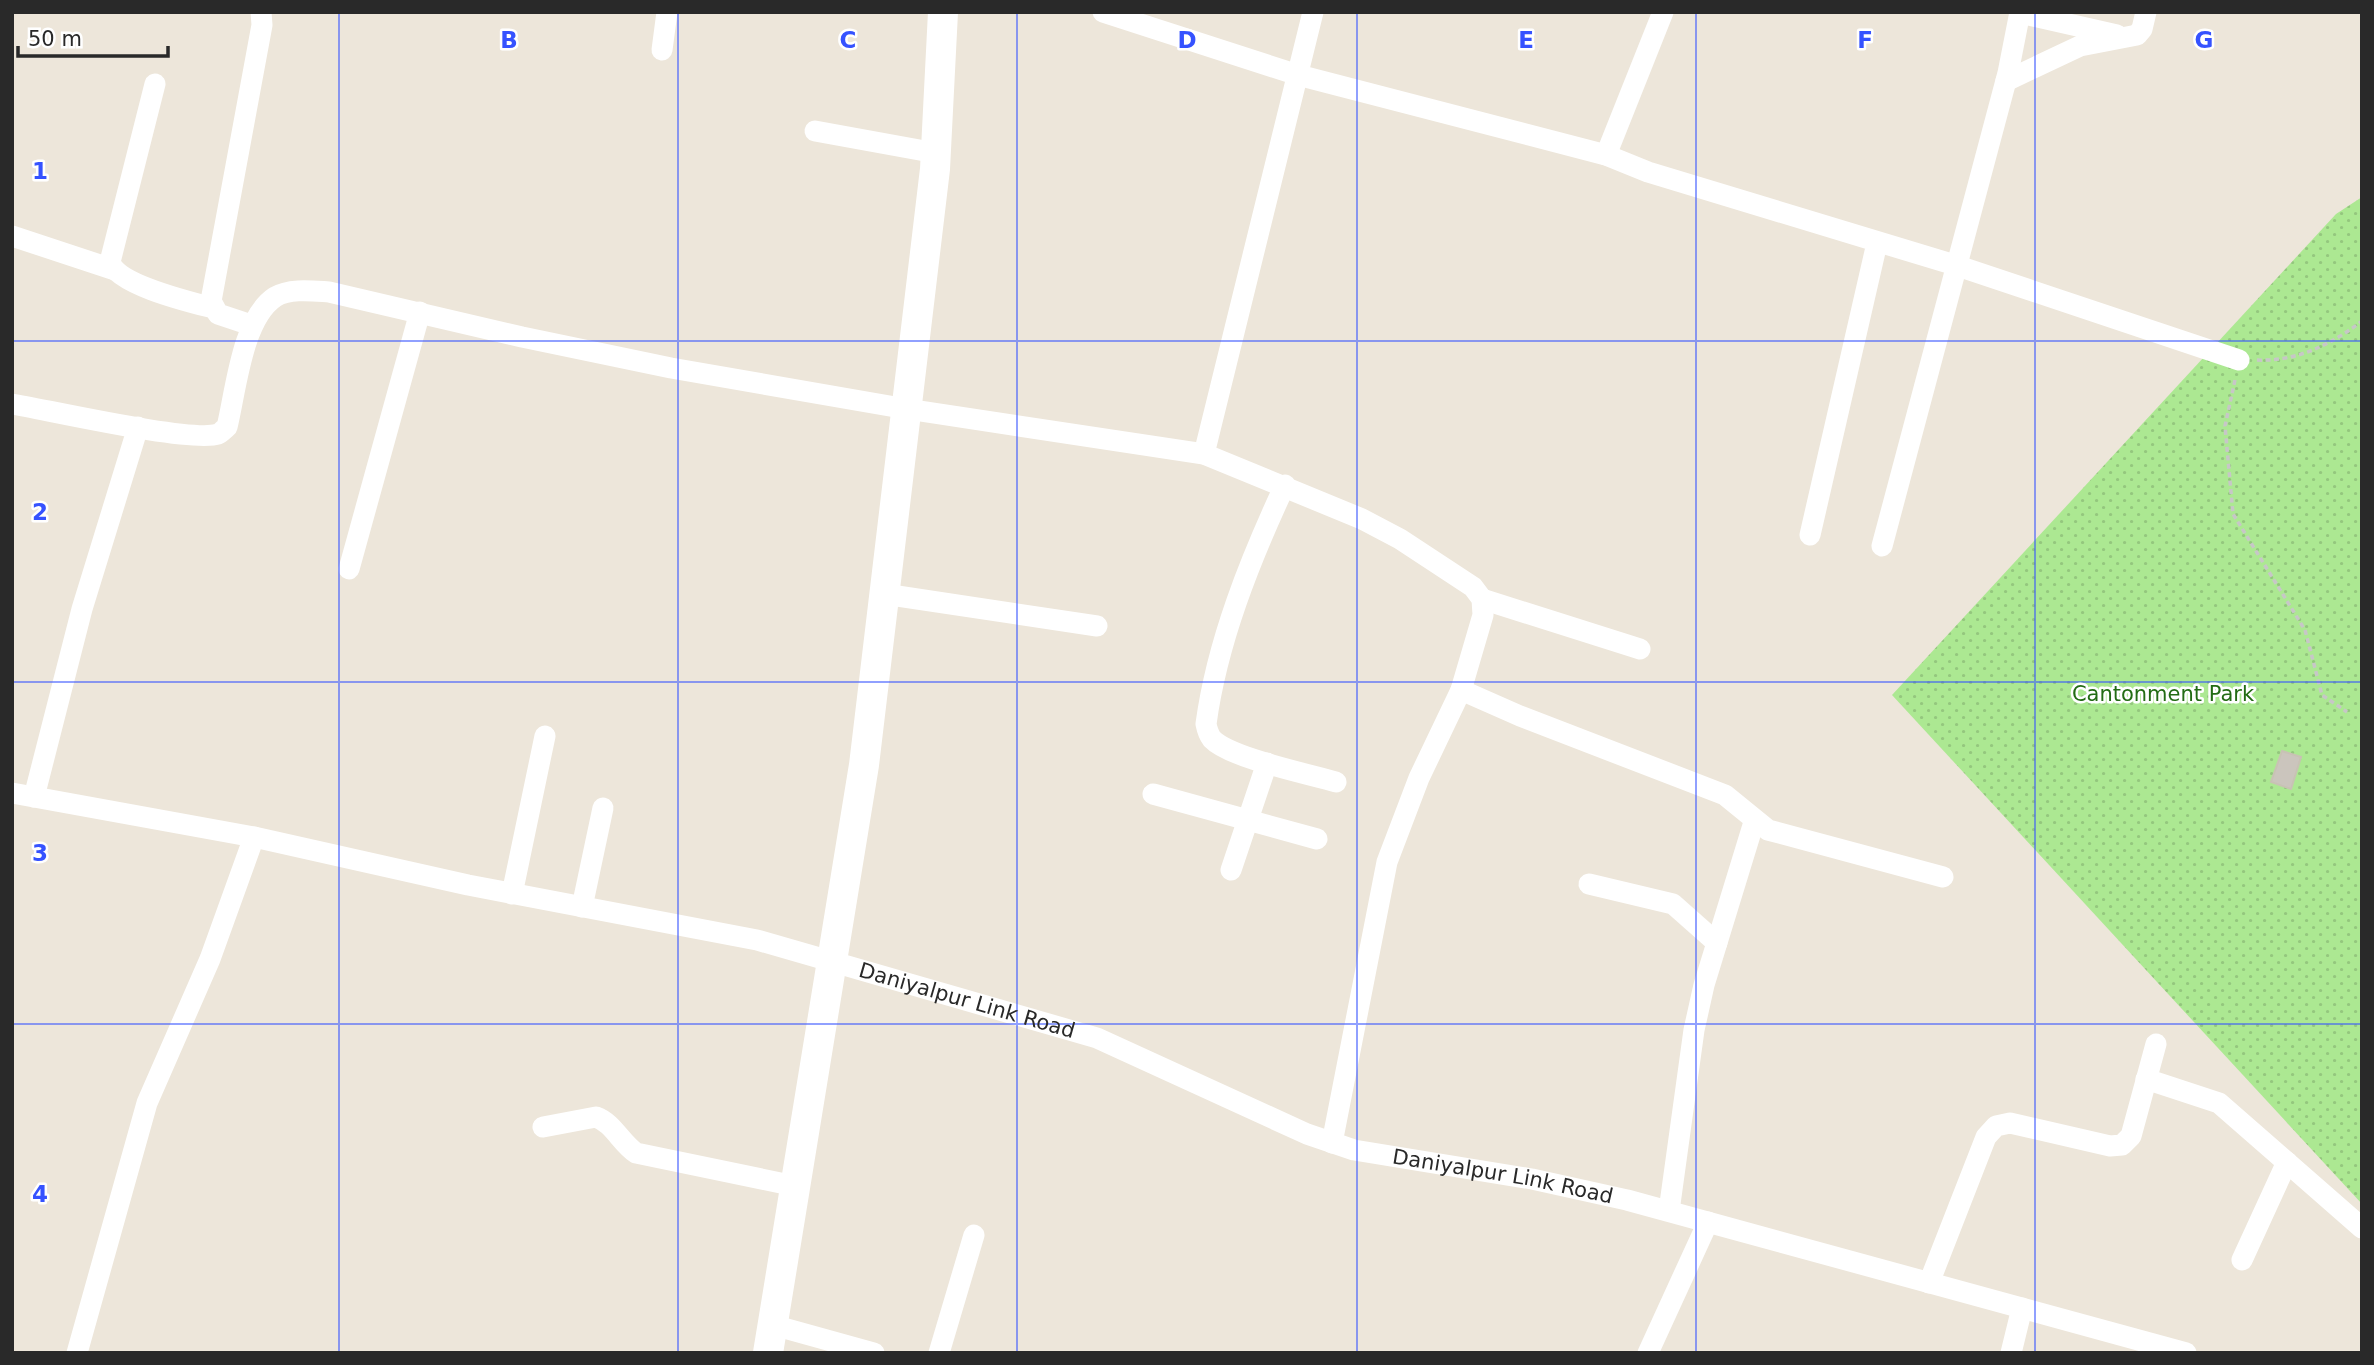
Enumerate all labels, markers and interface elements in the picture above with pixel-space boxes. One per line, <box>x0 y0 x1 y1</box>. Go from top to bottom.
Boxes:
scale bar <box>18 14 168 58</box>
text: 50 m <box>28 27 82 51</box>
text: B <box>500 27 518 53</box>
text: C <box>840 27 856 53</box>
text: D <box>1177 27 1197 53</box>
text: E <box>1518 27 1534 53</box>
text: F <box>1857 27 1873 53</box>
text: G <box>2195 27 2213 53</box>
text: 1 <box>32 158 48 184</box>
text: 2 <box>32 499 48 525</box>
park label: Cantonment Park <box>2072 682 2255 706</box>
text: 3 <box>32 840 48 866</box>
street label: Daniyalpur Link Road <box>856 958 1078 1043</box>
street label: Daniyalpur Link Road <box>1391 1144 1615 1209</box>
text: 4 <box>32 1181 48 1207</box>

